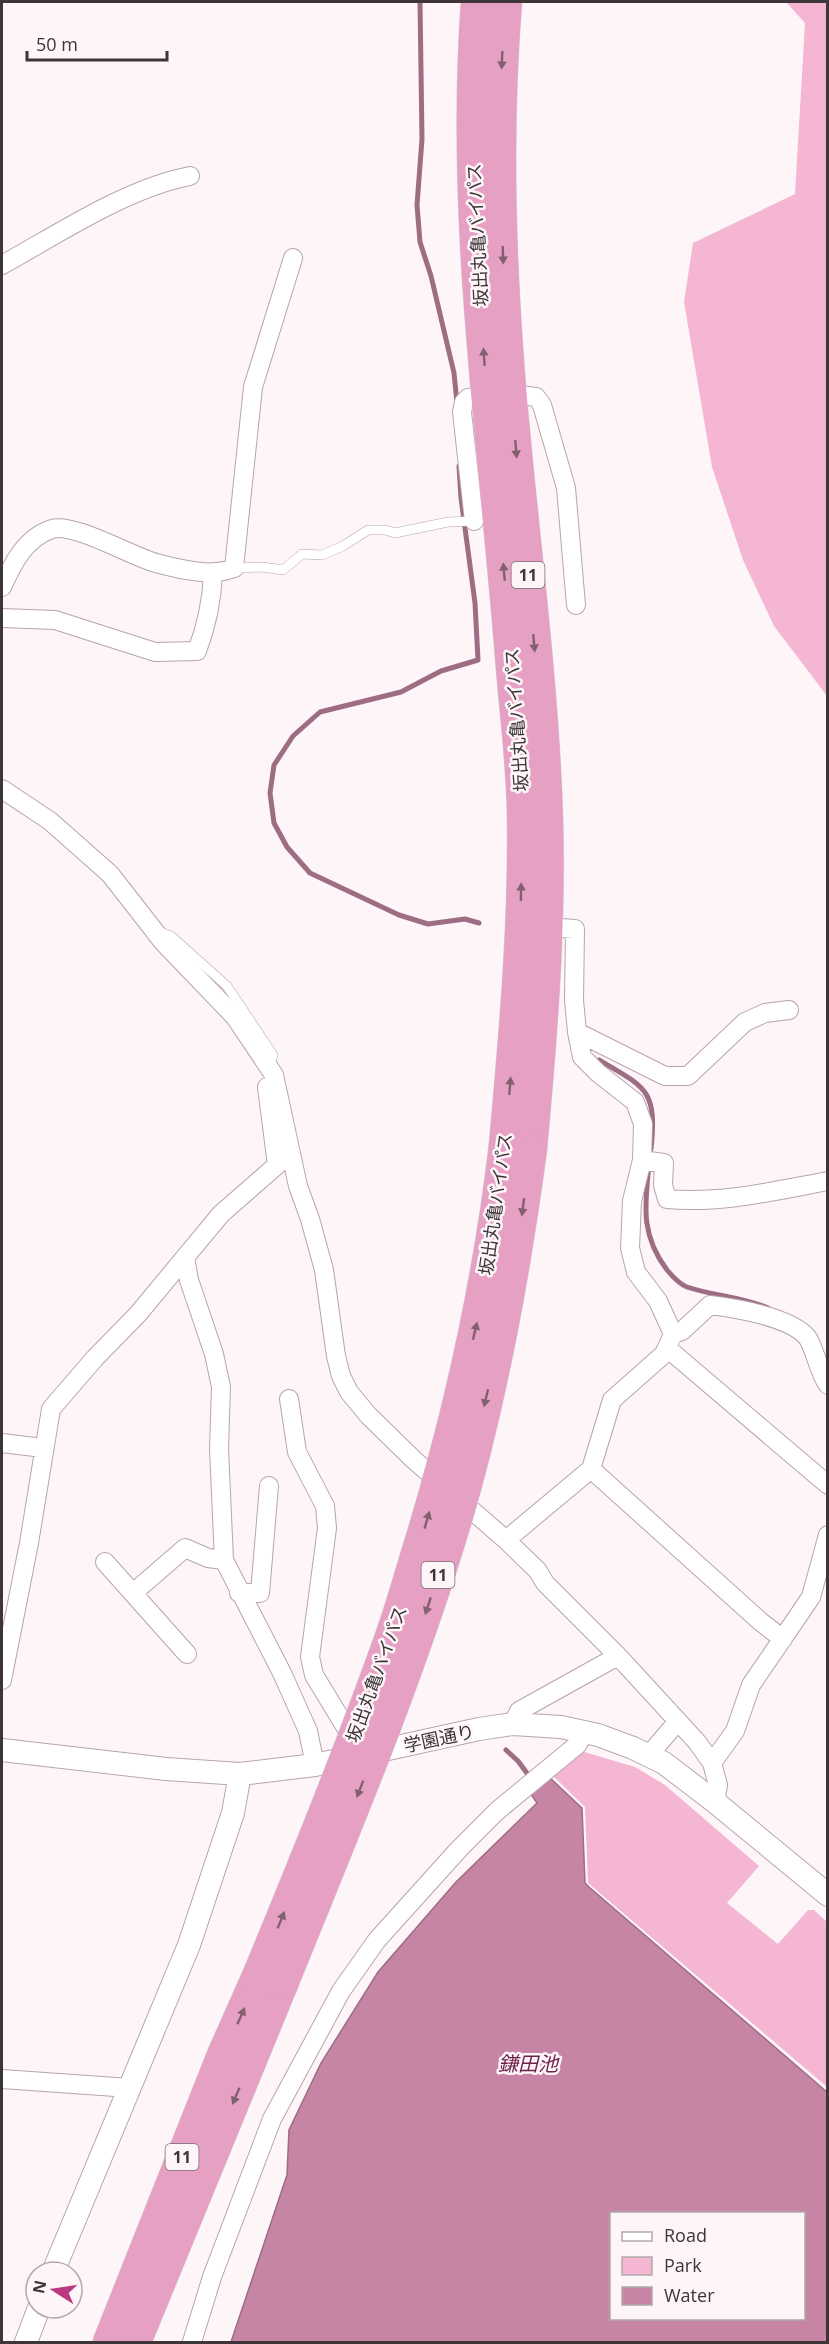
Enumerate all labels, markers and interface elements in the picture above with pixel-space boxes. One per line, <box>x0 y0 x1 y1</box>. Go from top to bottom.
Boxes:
scale bar <box>27 24 166 62</box>
text: 50 m <box>36 32 78 56</box>
one-way arrow <box>497 50 506 69</box>
street label: 坂出丸亀バイパス <box>461 163 493 307</box>
one-way arrow <box>499 245 508 264</box>
one-way arrow <box>479 347 489 366</box>
one-way arrow <box>511 440 521 459</box>
one-way arrow <box>499 562 509 581</box>
road number: 11 <box>512 562 544 588</box>
one-way arrow <box>529 634 539 653</box>
street label: 坂出丸亀バイパス <box>499 648 533 792</box>
one-way arrow <box>516 882 526 901</box>
one-way arrow <box>505 1077 515 1096</box>
street label: 坂出丸亀バイパス <box>473 1131 517 1277</box>
one-way arrow <box>519 1197 528 1216</box>
one-way arrow <box>471 1321 481 1340</box>
one-way arrow <box>481 1389 491 1407</box>
one-way arrow <box>423 1510 432 1528</box>
road number: 11 <box>422 1562 454 1588</box>
one-way arrow <box>422 1597 432 1615</box>
street label: 坂出丸亀バイパス <box>340 1602 412 1746</box>
street label: 学園通り <box>401 1719 477 1757</box>
one-way arrow <box>355 1780 365 1798</box>
one-way arrow <box>276 1910 286 1928</box>
one-way arrow <box>236 2007 245 2024</box>
water label: 鎌田池 <box>498 2050 560 2077</box>
one-way arrow <box>231 2087 240 2105</box>
road number: 11 <box>166 2144 198 2170</box>
legend <box>610 2212 805 2320</box>
text: Road <box>664 2223 707 2247</box>
text: Park <box>664 2253 702 2277</box>
north arrow <box>24 2260 84 2320</box>
text: N <box>27 2278 51 2296</box>
text: Water <box>664 2283 715 2307</box>

